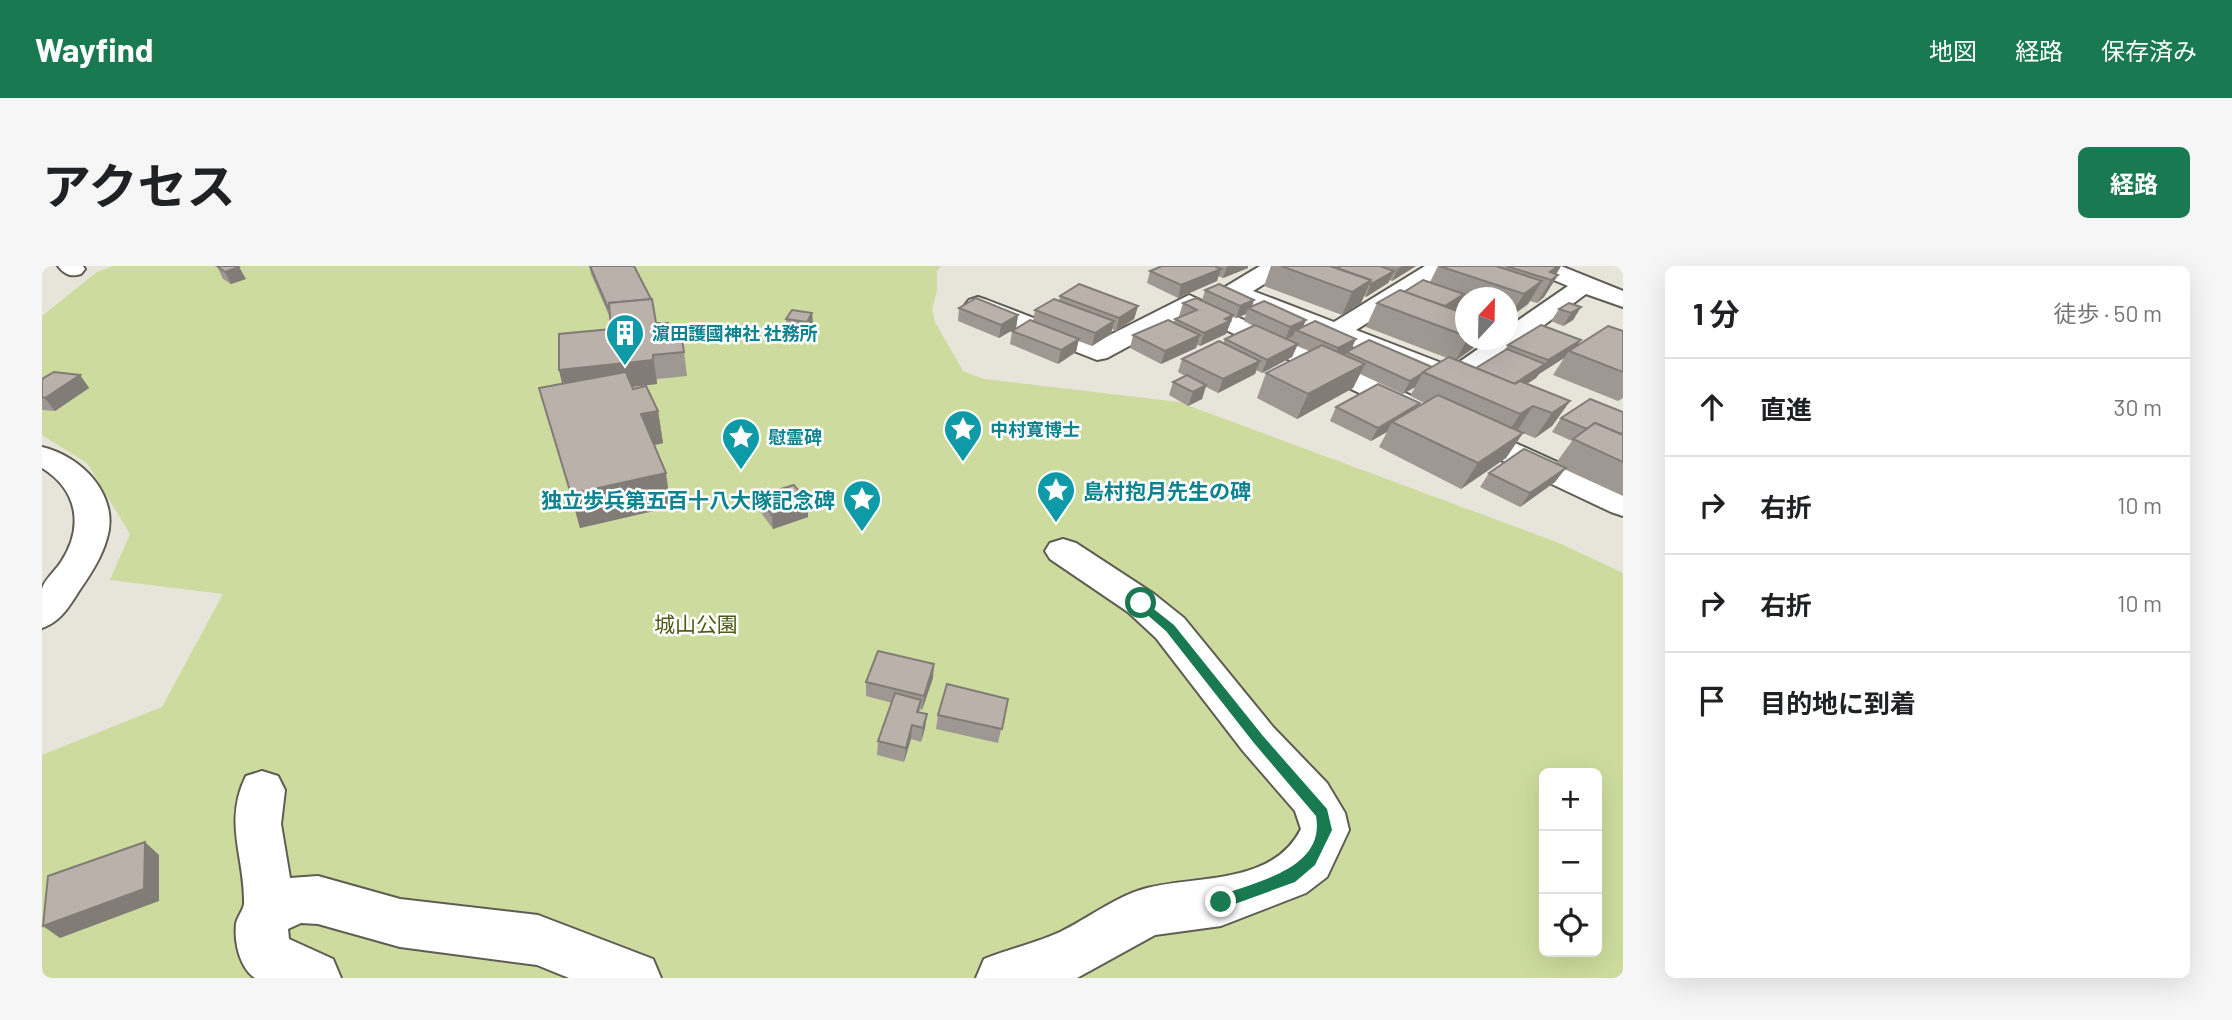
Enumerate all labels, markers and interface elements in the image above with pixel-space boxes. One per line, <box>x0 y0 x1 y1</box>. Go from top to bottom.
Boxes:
text: Wayfind <box>35 29 153 69</box>
text: 地図 <box>1929 36 1977 65</box>
text: 経路 <box>2015 36 2063 65</box>
text: 保存済み <box>2101 36 2197 65</box>
button: 経路 <box>2078 147 2190 218</box>
text: アクセス <box>42 155 236 214</box>
north arrow <box>1455 287 1518 350</box>
text: 1 分 <box>1693 295 1740 331</box>
text: 徒歩 · 50 m <box>2054 299 2162 327</box>
building icon: 濵田護國神社 社務所 <box>604 312 646 367</box>
place label: 濵田護國神社 社務所 <box>652 322 818 344</box>
icon: ahead <box>1693 388 1731 426</box>
text: 直進 <box>1760 393 1812 424</box>
text: 30 m <box>2114 393 2162 421</box>
place icon: 中村寛博士 <box>942 408 984 463</box>
place icon: 慰霊碑 <box>720 416 762 471</box>
place label: 中村寛博士 <box>990 418 1080 440</box>
place label: 慰霊碑 <box>768 426 822 448</box>
place icon: 島村抱月先生の碑 <box>1035 469 1077 524</box>
place icon: 独立歩兵第五百十八大隊記念碑 <box>841 478 883 533</box>
place label: 島村抱月先生の碑 <box>1083 478 1251 503</box>
icon: right <box>1693 486 1731 524</box>
place label: 独立歩兵第五百十八大隊記念碑 <box>541 487 835 512</box>
text: 右折 <box>1760 491 1812 522</box>
text: 10 m <box>2117 491 2162 519</box>
icon: right <box>1693 584 1731 622</box>
route start <box>1125 587 1156 618</box>
text: 右折 <box>1760 589 1812 620</box>
text: 10 m <box>2117 589 2162 617</box>
park label: 城山公園 <box>654 611 738 636</box>
icon: arrive <box>1693 682 1731 720</box>
text: 目的地に到着 <box>1760 687 1916 718</box>
map controls <box>1539 768 1602 957</box>
button: + <box>1539 768 1602 831</box>
button: − <box>1539 831 1602 894</box>
route end <box>1205 886 1236 917</box>
button: locate <box>1539 894 1602 957</box>

